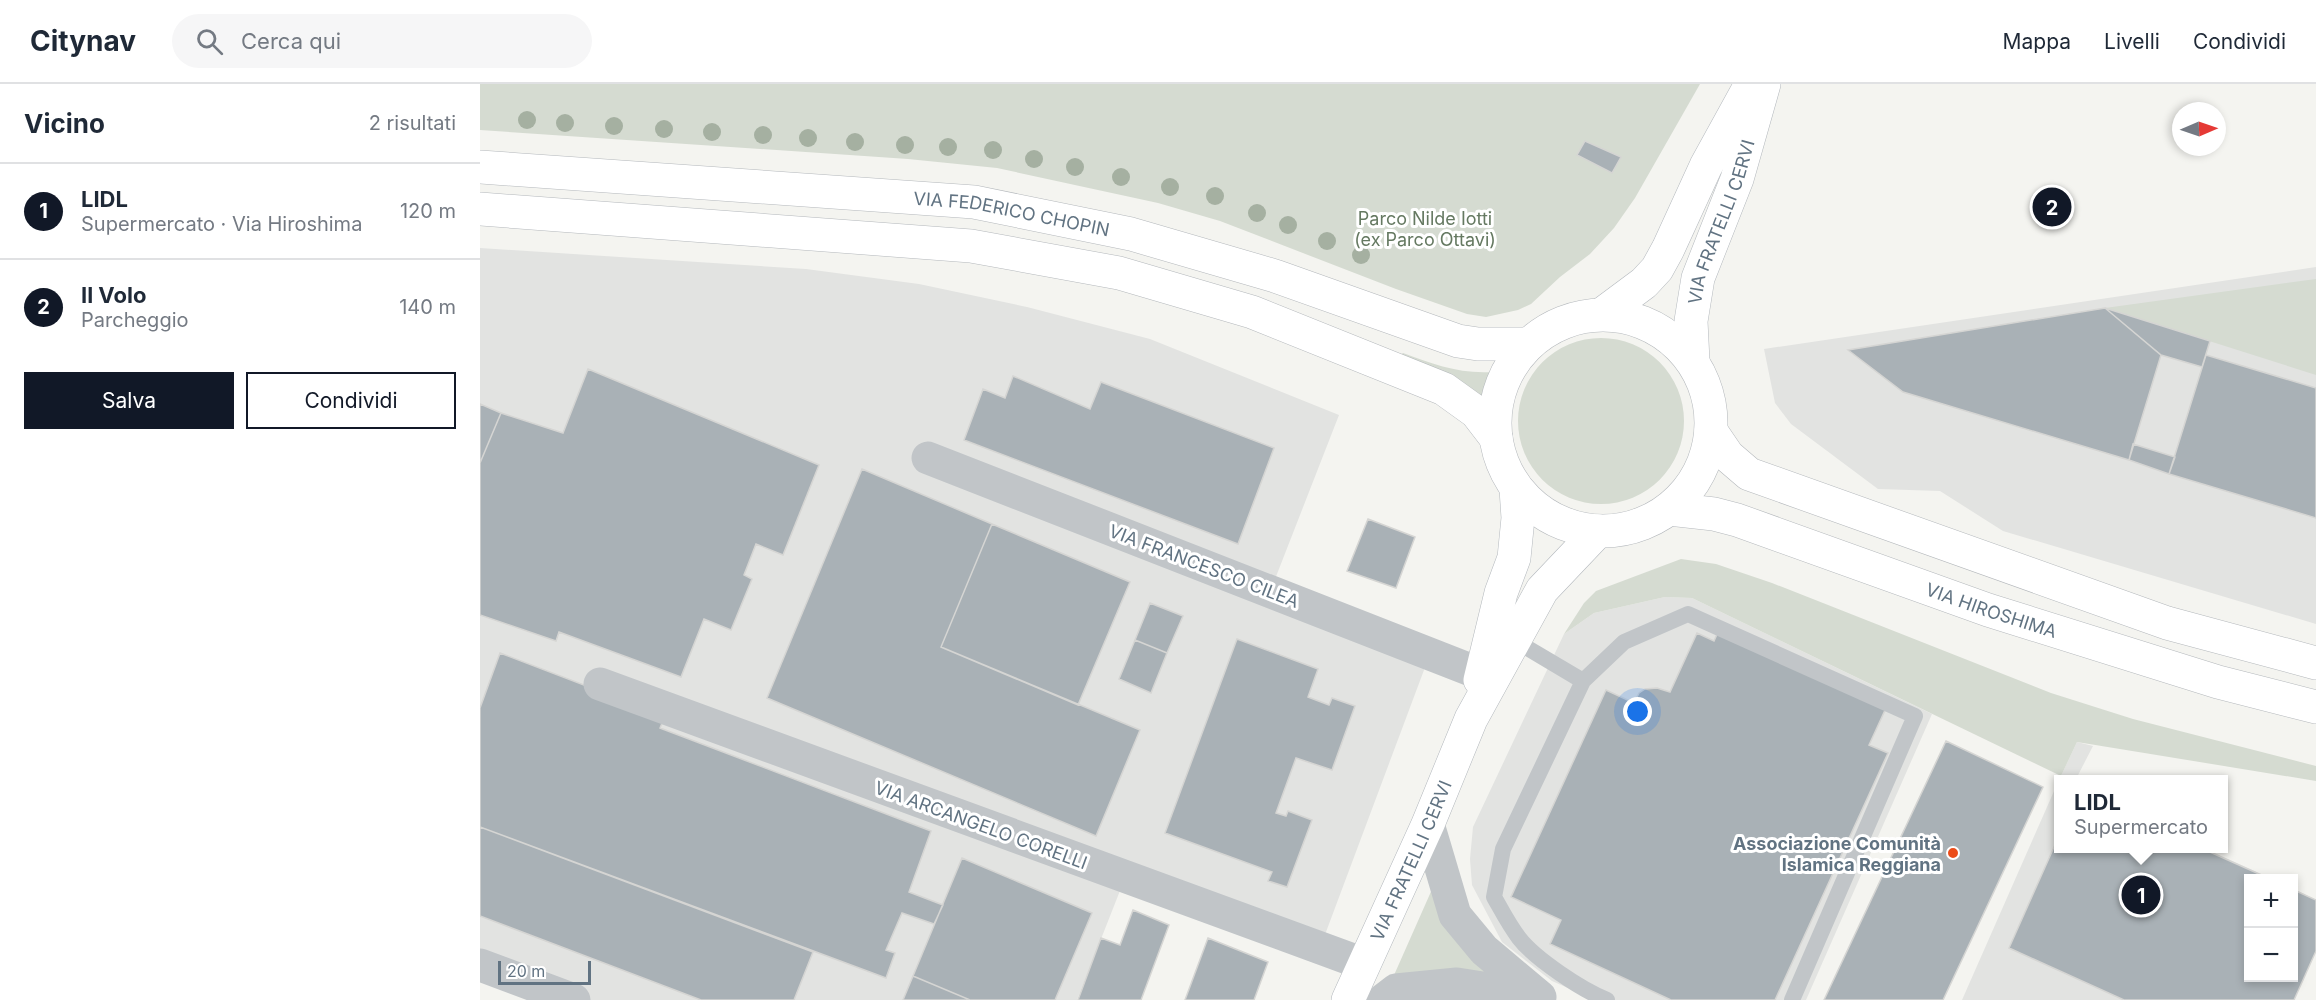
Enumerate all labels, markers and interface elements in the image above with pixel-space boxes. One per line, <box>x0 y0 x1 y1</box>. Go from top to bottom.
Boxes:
search box <box>172 14 592 68</box>
text: Citynav <box>30 24 136 58</box>
icon: search <box>193 25 226 58</box>
text: Cerca qui <box>241 28 341 54</box>
text: Mappa <box>2003 29 2071 54</box>
text: Livelli <box>2104 29 2160 54</box>
text: Condividi <box>2193 29 2286 54</box>
north arrow <box>2172 102 2226 156</box>
text: Vicino <box>24 108 105 139</box>
text: 2 risultati <box>369 111 456 135</box>
street label: VIA FRATELLI CERVI <box>1683 137 1758 306</box>
pin: 2 <box>2032 184 2072 230</box>
text: LIDL <box>81 186 128 212</box>
street label: VIA FEDERICO CHOPIN <box>913 187 1111 240</box>
text: 1 <box>39 199 48 223</box>
text: 120 m <box>400 199 456 223</box>
park label: Parco Nilde Iotti (ex Parco Ottavi) <box>1354 208 1496 250</box>
text: Supermercato · Via Hiroshima <box>81 212 362 236</box>
text: Il Volo <box>81 282 146 308</box>
text: 2 <box>37 295 50 319</box>
text: 140 m <box>399 295 456 319</box>
text: Parcheggio <box>81 308 188 332</box>
button: Salva <box>24 372 234 429</box>
button: Condividi <box>246 372 456 429</box>
street label: VIA FRANCESCO CILEA <box>1106 520 1302 612</box>
street label: VIA HIROSHIMA <box>1923 578 2060 641</box>
your location <box>1623 697 1652 726</box>
popup <box>2054 775 2228 853</box>
street label: VIA ARCANGELO CORELLI <box>872 777 1090 873</box>
street label: VIA FRATELLI CERVI <box>1366 777 1455 944</box>
text: LIDL <box>2074 789 2121 815</box>
text: Supermercato <box>2074 815 2208 839</box>
place label: Associazione Comunità Islamica Reggiana <box>1733 833 1941 875</box>
marker: Associazione Comunità Islamica Reggiana <box>1946 846 1960 860</box>
pin: 1 <box>2122 872 2160 918</box>
map controls <box>2244 874 2298 982</box>
button: + <box>2244 874 2298 928</box>
button: − <box>2244 928 2298 982</box>
scale bar <box>498 958 591 986</box>
text: 20 m <box>507 961 545 981</box>

